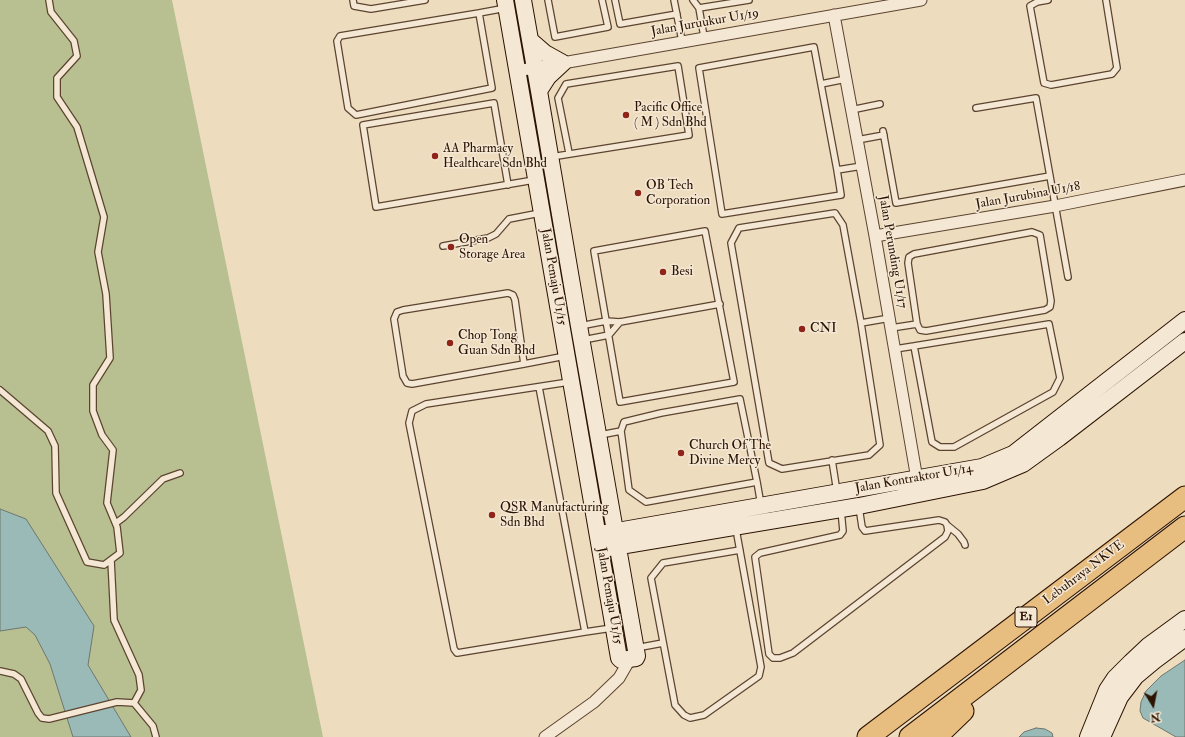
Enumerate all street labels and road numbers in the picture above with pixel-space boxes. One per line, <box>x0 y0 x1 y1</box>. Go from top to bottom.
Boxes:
street label: Jalan Juruukur U1/19 <box>650 6 760 40</box>
street label: Jalan Jurubina U1/18 <box>974 179 1082 213</box>
street label: Jalan Perunding U1/17 <box>874 194 910 310</box>
street label: Jalan Pemaju U1/15 <box>537 227 569 327</box>
street label: Jalan Kontraktor U1/14 <box>854 461 974 497</box>
street label: Lebuhraya NKVE <box>1040 537 1128 609</box>
street label: Jalan Pemaju U1/15 <box>593 546 625 646</box>
road number: E1 <box>1015 607 1037 627</box>

